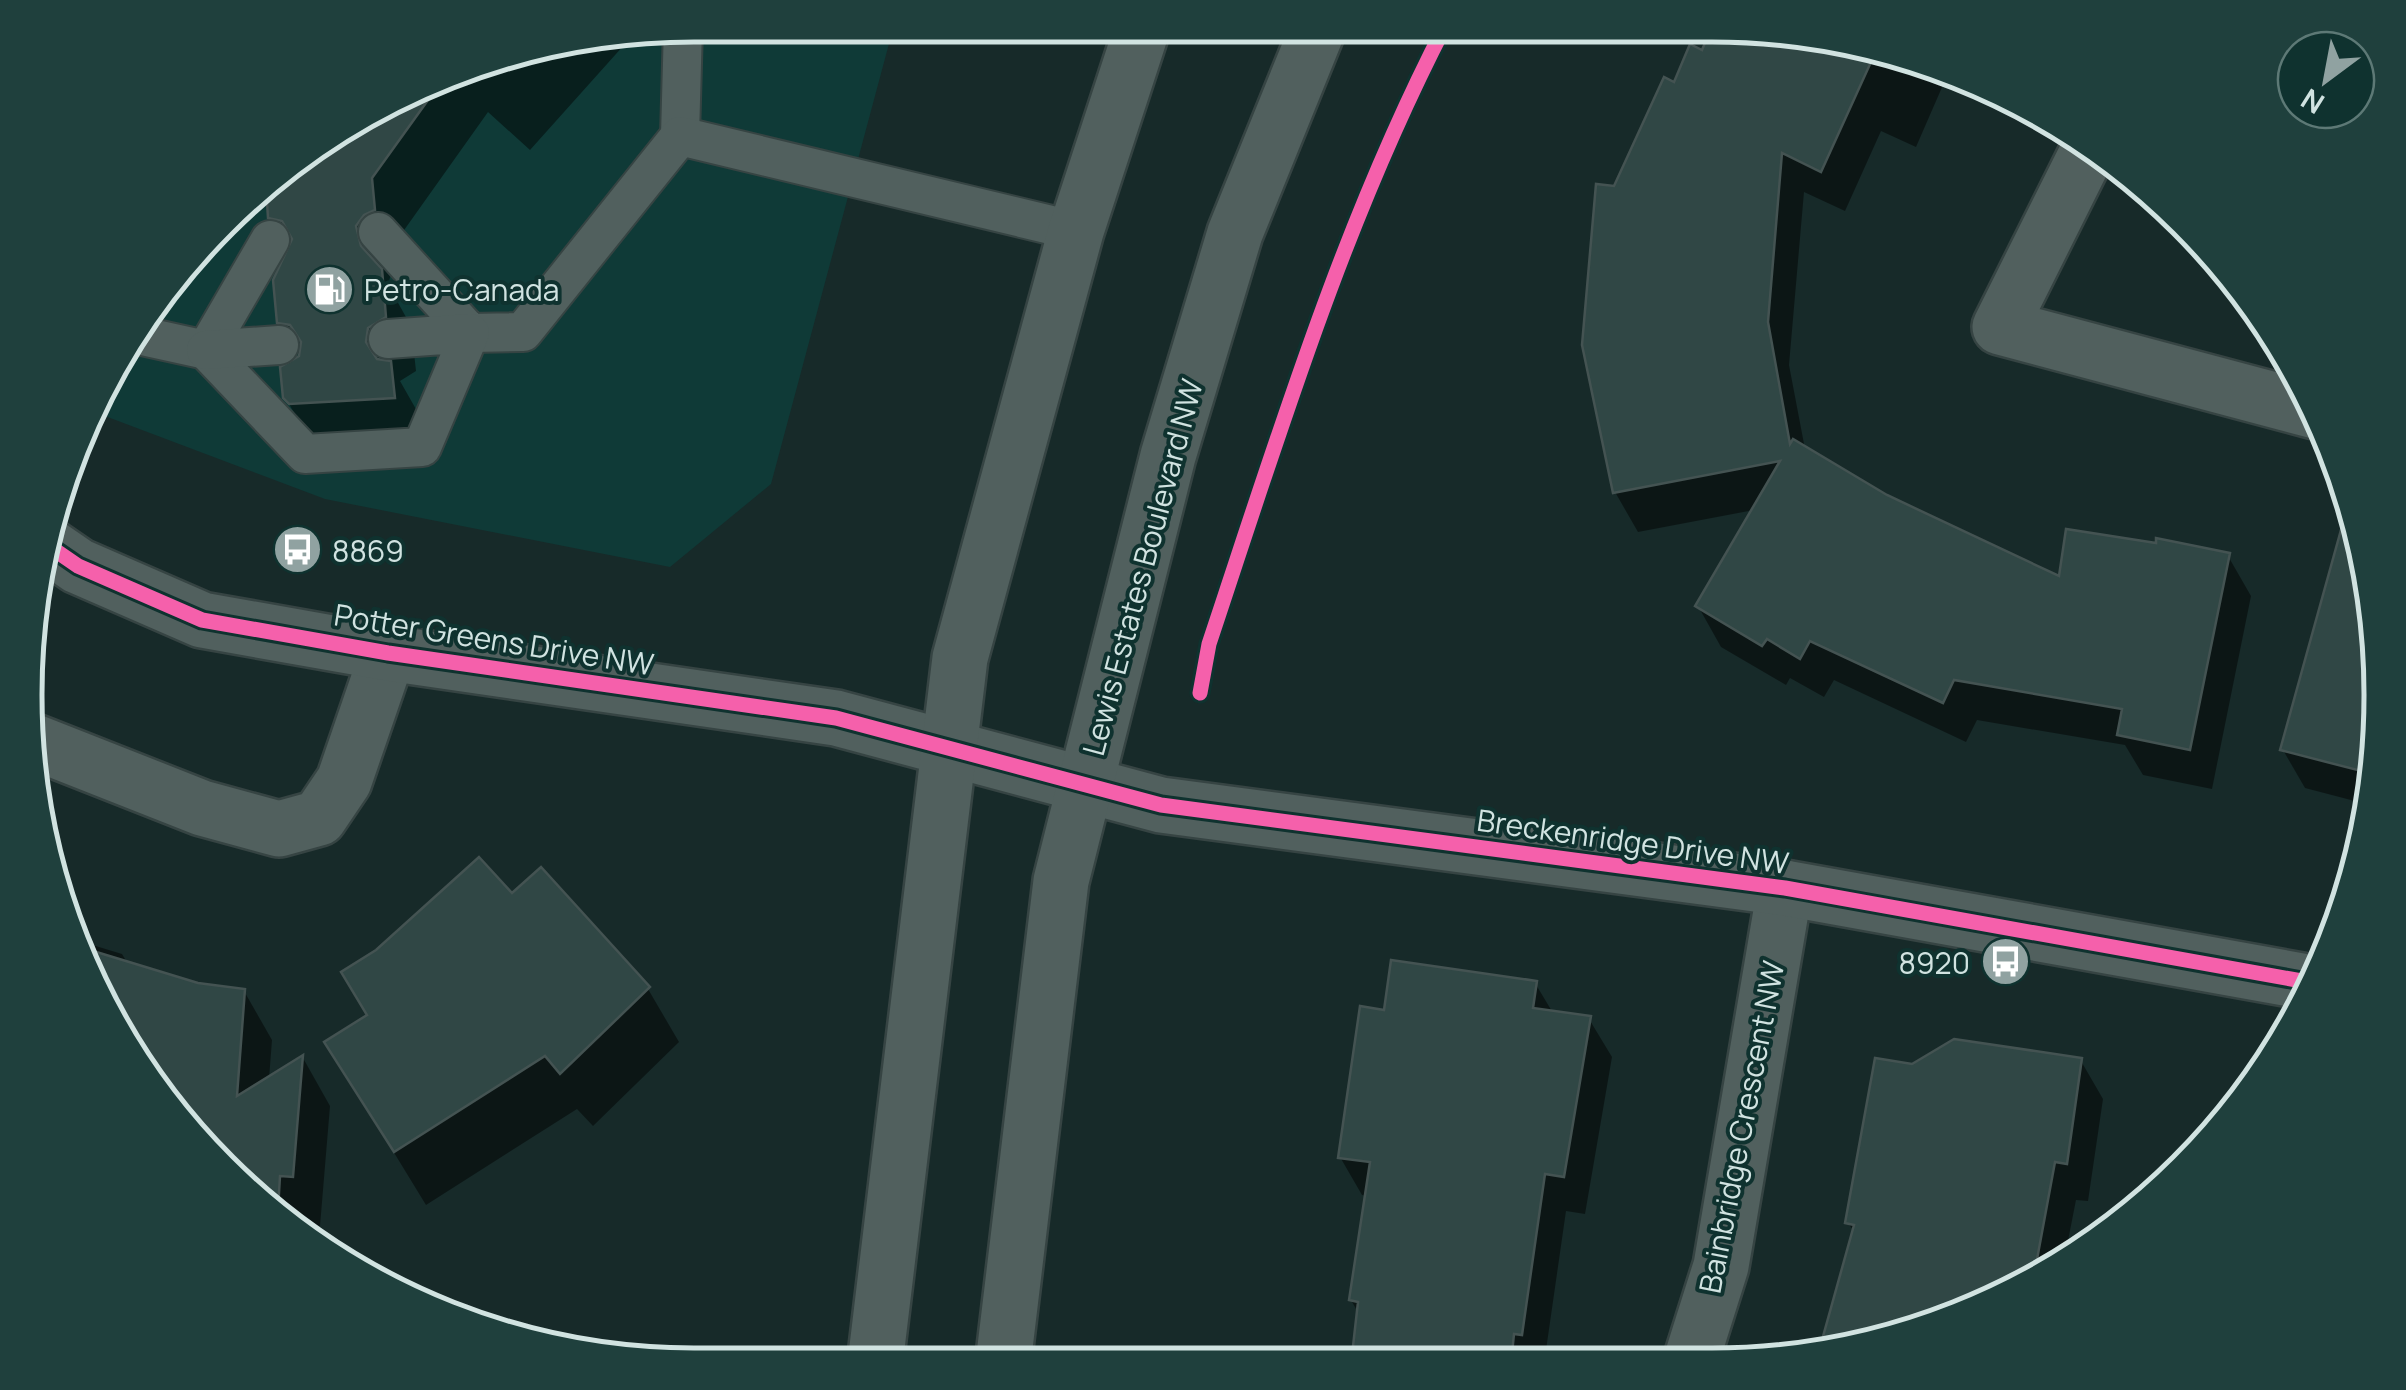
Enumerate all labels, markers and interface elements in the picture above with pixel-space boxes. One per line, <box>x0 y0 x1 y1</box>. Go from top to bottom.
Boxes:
north arrow <box>2276 30 2376 130</box>
text: N <box>2294 81 2331 123</box>
fuel station icon: Petro-Canada <box>303 263 355 315</box>
place label: Petro-Canada <box>364 269 560 310</box>
street label: Lewis Estates Boulevard NW <box>1072 374 1212 760</box>
bus stop icon: 8869 <box>271 524 323 576</box>
place label: 8869 <box>332 530 404 571</box>
street label: Potter Greens Drive NW <box>331 593 657 685</box>
street label: Breckenridge Drive NW <box>1475 799 1791 883</box>
bus stop icon: 8920 <box>1979 936 2031 988</box>
place label: 8920 <box>1899 942 1970 983</box>
street label: Bainbridge Crescent NW <box>1689 957 1793 1297</box>

